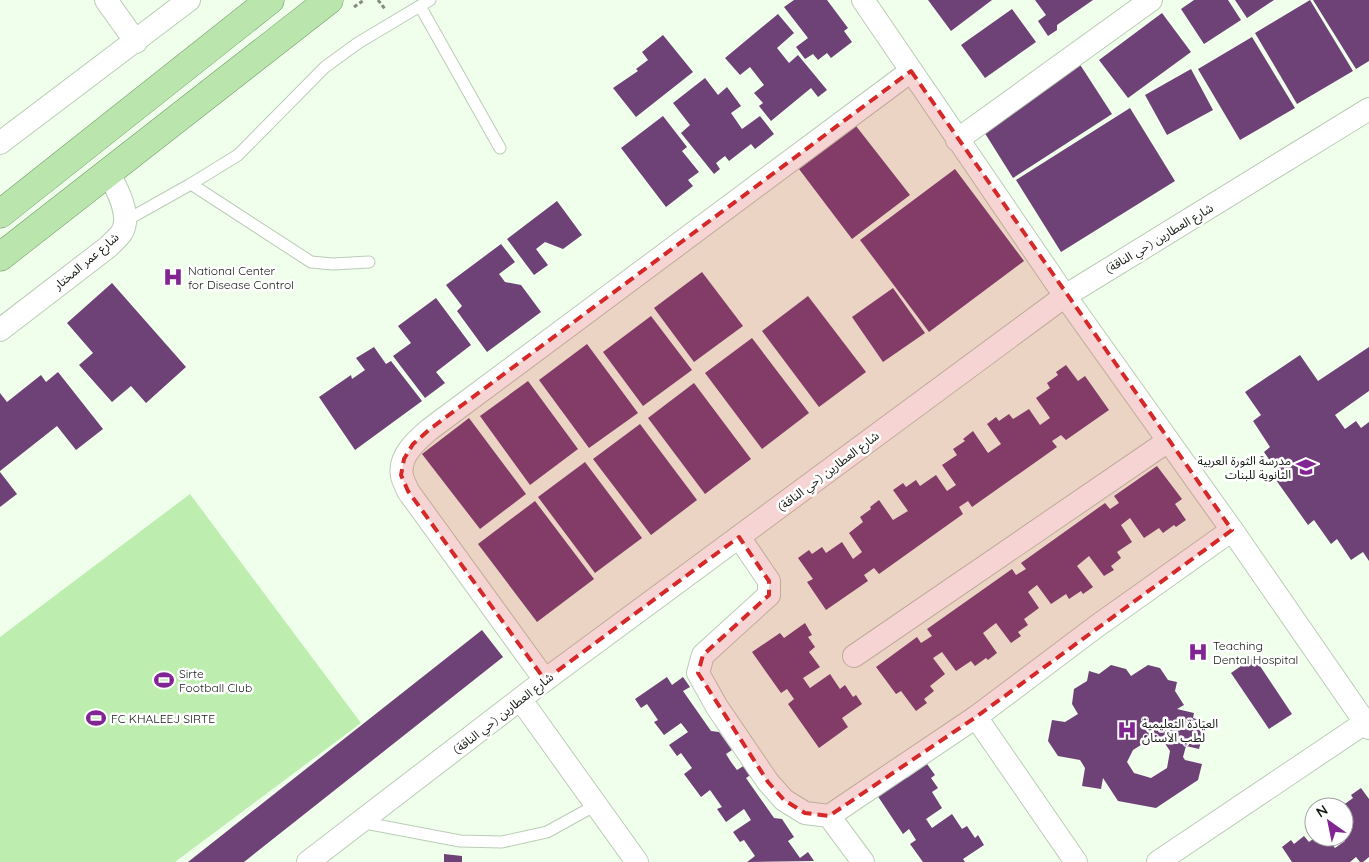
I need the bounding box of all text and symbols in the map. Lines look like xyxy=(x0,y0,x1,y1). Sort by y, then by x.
street label: شارع العطارين (حي الناقة) xyxy=(1102,200,1217,279)
street label: شارع عمر المختار xyxy=(50,229,123,295)
place label: National Center for Disease Control xyxy=(188,263,294,292)
hospital icon: National Center for Disease Control xyxy=(162,266,184,288)
street label: شارع العطارين (حي الناقة) xyxy=(774,428,884,516)
place label: مدرسة الثورة العربية الثانوية للبنات xyxy=(1197,453,1291,482)
school or university icon: مدرسة الثورة العربية الثانوية للبنات xyxy=(1295,456,1317,478)
place label: Teaching Dental Hospital xyxy=(1213,638,1298,667)
hospital icon: Teaching Dental Hospital xyxy=(1187,641,1209,663)
place label: Sirte Football Club xyxy=(179,666,252,695)
sports icon: Sirte Football Club xyxy=(153,669,175,691)
street label: شارع العطارين (حي الناقة) xyxy=(450,669,558,759)
sports icon: FC KHALEEJ SIRTE xyxy=(85,707,107,729)
place label: FC KHALEEJ SIRTE xyxy=(111,711,215,726)
place label: العيادة التعليمية لطب الأسنان xyxy=(1142,716,1218,745)
hospital icon: العيادة التعليمية لطب الأسنان xyxy=(1116,719,1138,741)
north arrow xyxy=(1304,797,1354,847)
text: N xyxy=(1313,801,1331,821)

